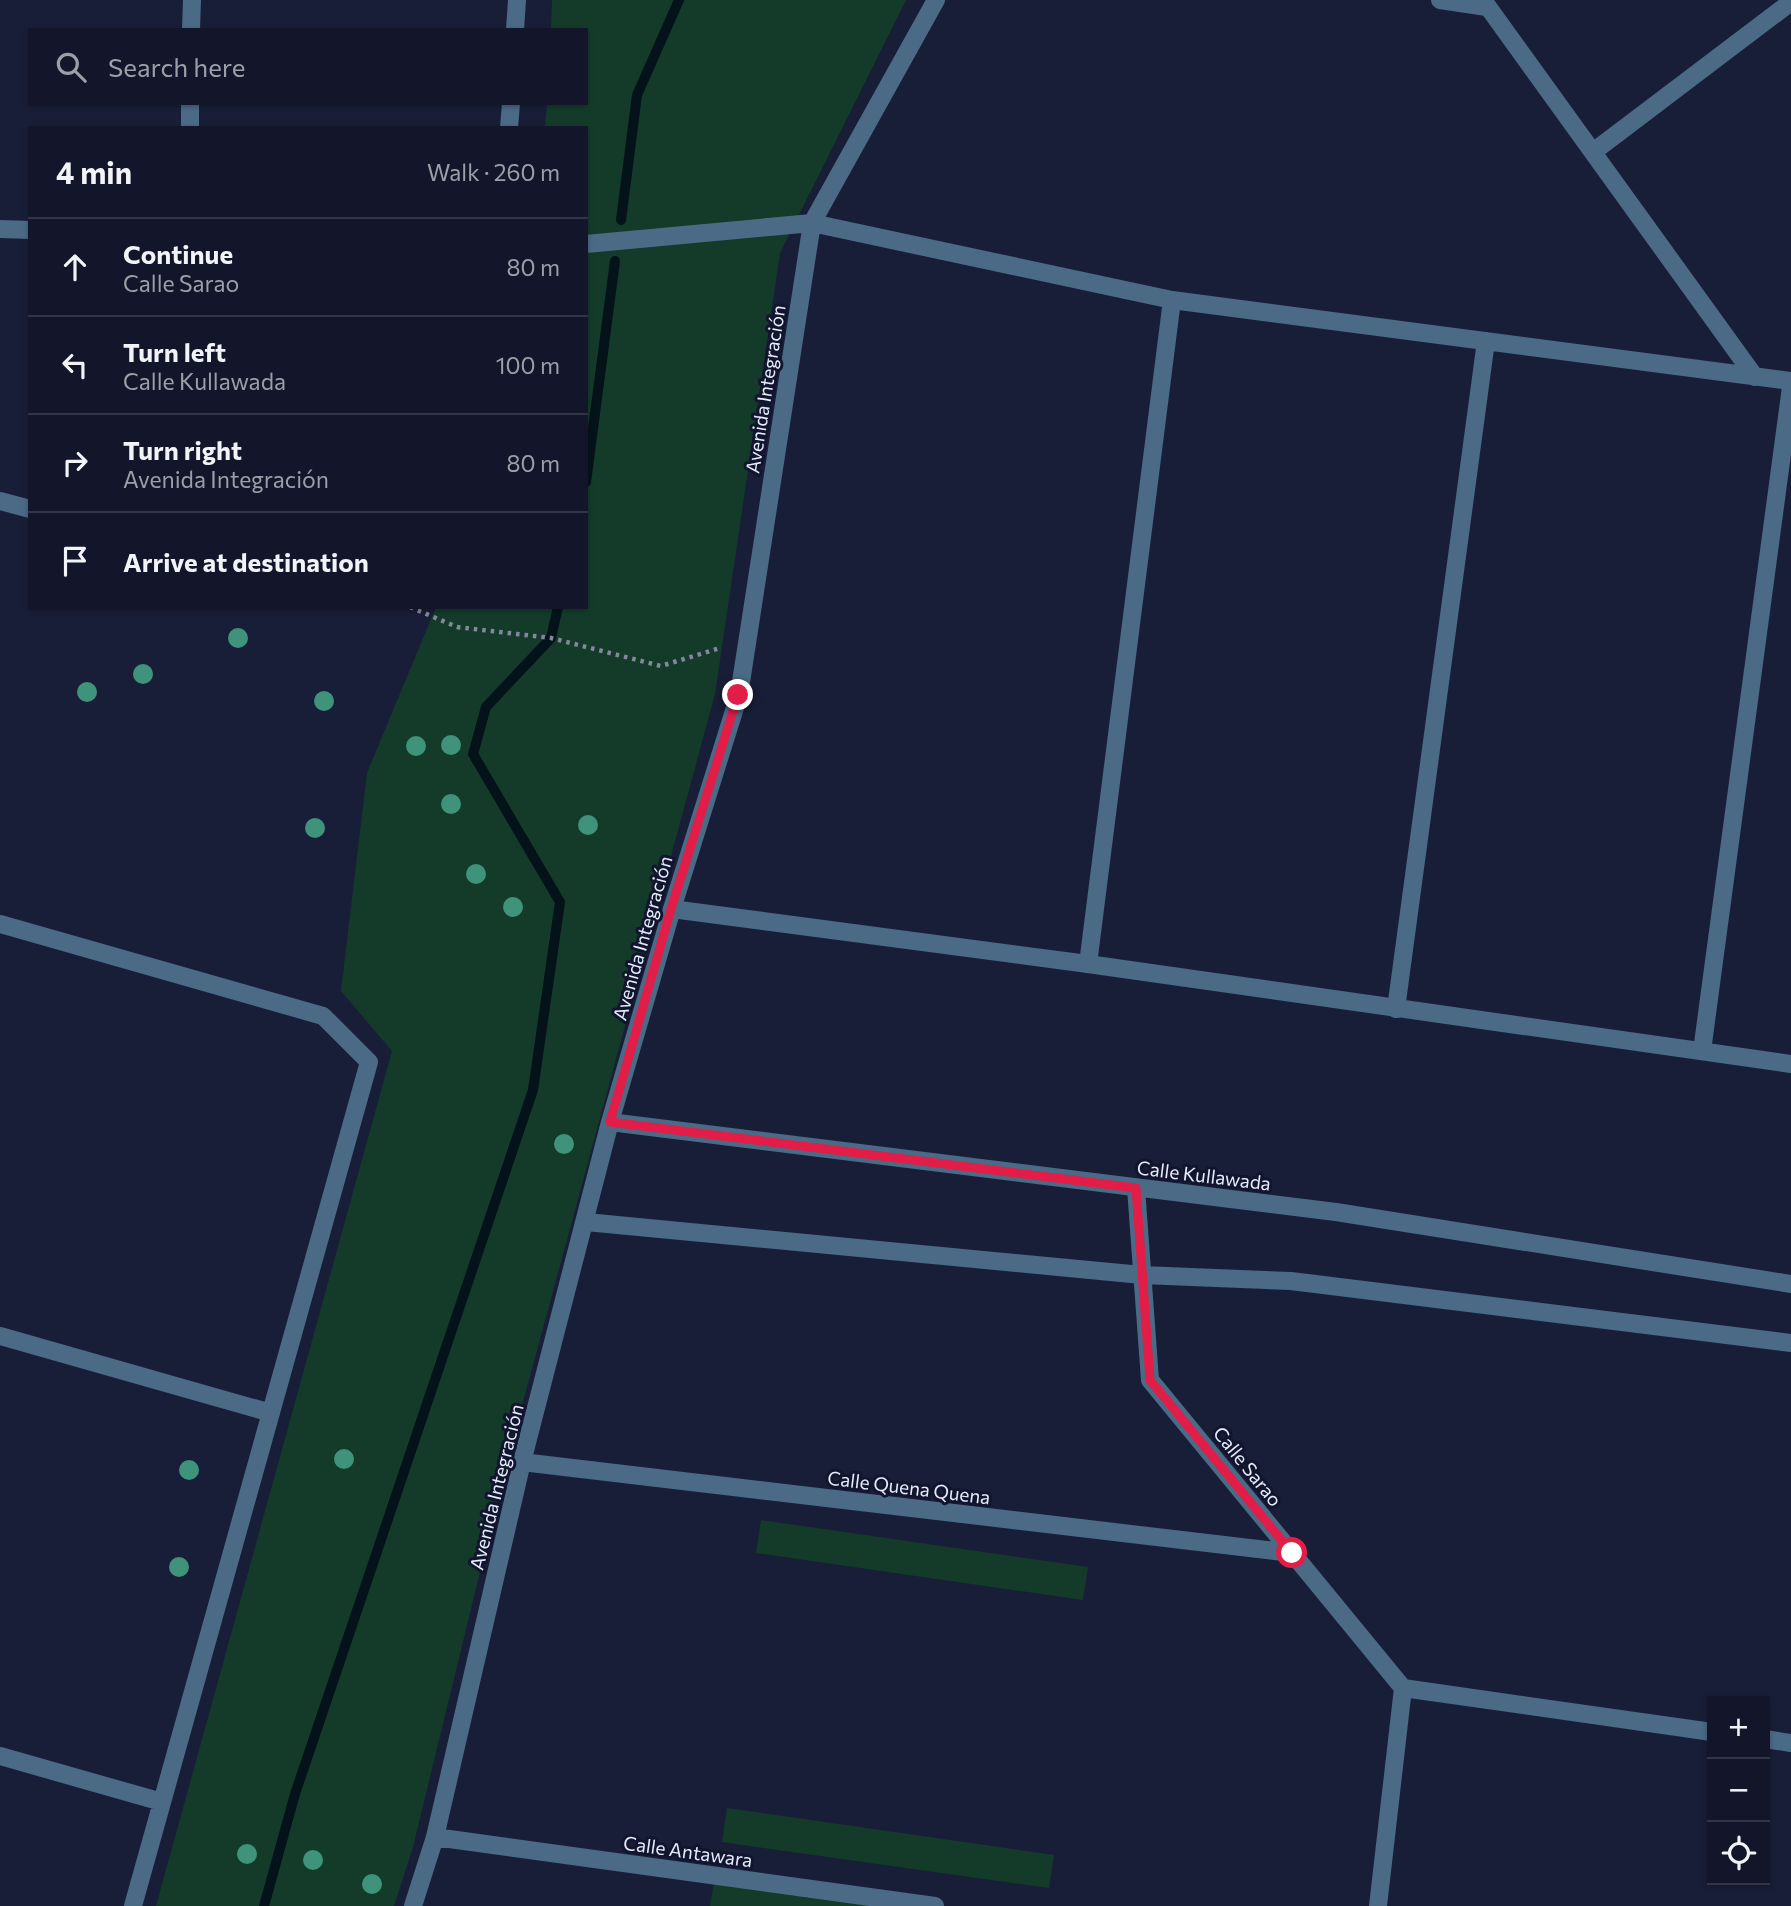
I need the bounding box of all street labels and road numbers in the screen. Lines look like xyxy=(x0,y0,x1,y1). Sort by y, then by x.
street label: Avenida Integración xyxy=(740,303,790,475)
street label: Avenida Integración xyxy=(607,853,677,1023)
street label: Calle Kullawada xyxy=(1136,1155,1272,1195)
street label: Avenida Integración xyxy=(464,1402,528,1572)
street label: Calle Sarao xyxy=(1209,1421,1287,1511)
street label: Calle Quena Quena xyxy=(826,1466,992,1508)
street label: Calle Antawara xyxy=(622,1831,754,1871)

